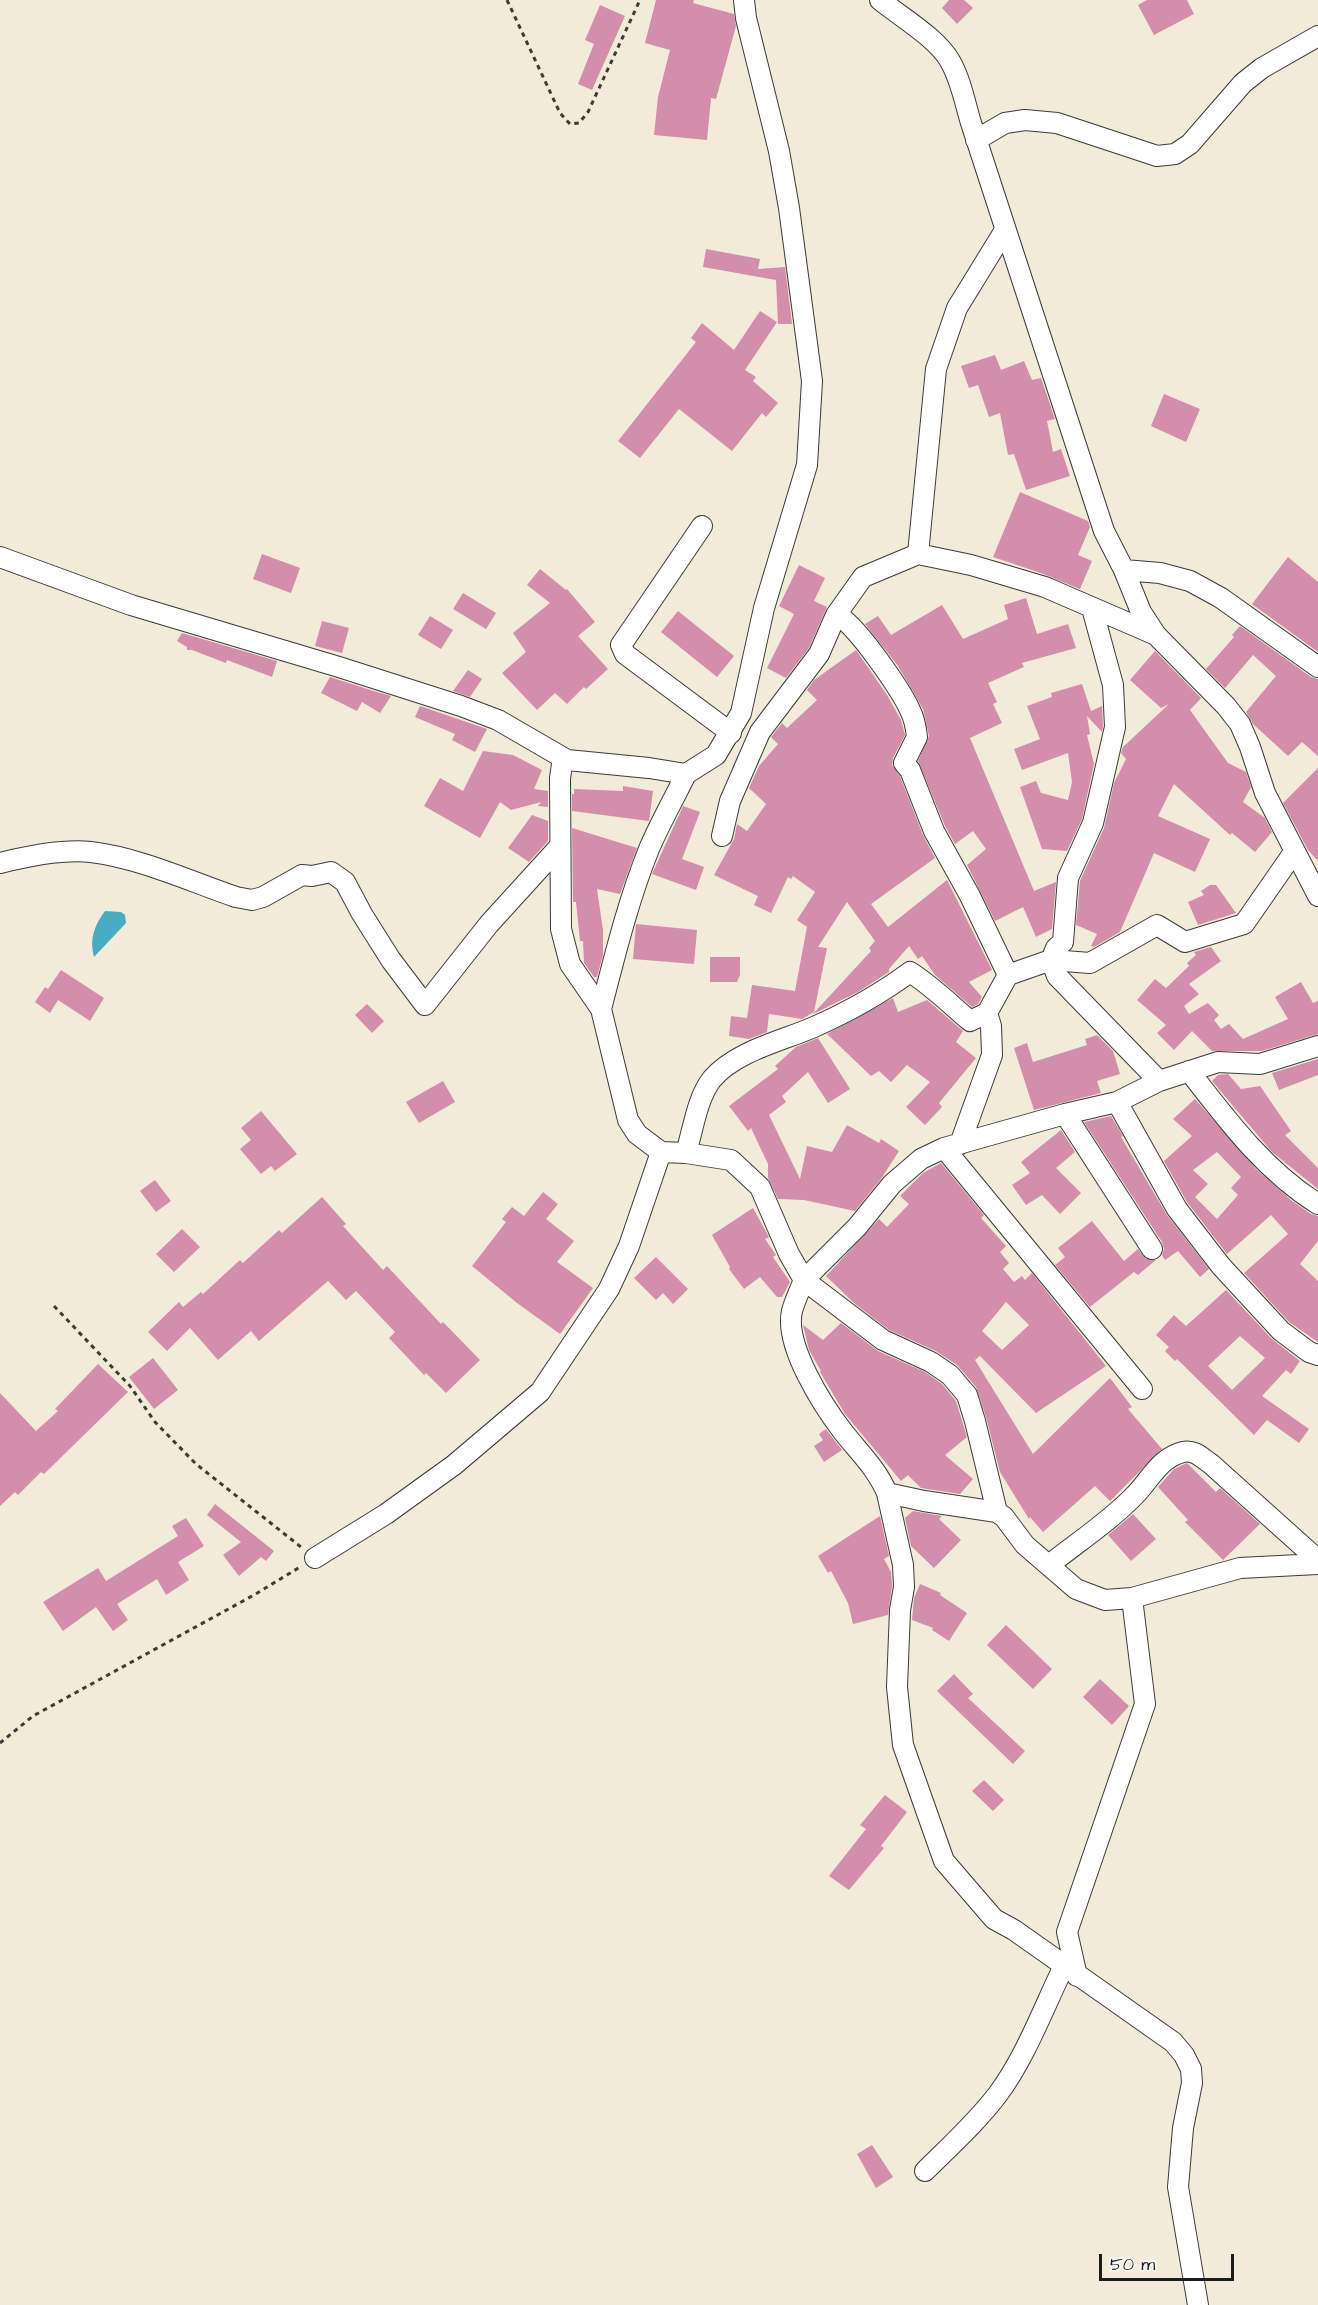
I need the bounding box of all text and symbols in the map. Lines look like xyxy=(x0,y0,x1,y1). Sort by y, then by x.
scale bar xyxy=(1102,2242,1237,2280)
text: 50 m xyxy=(1110,2252,1155,2277)

